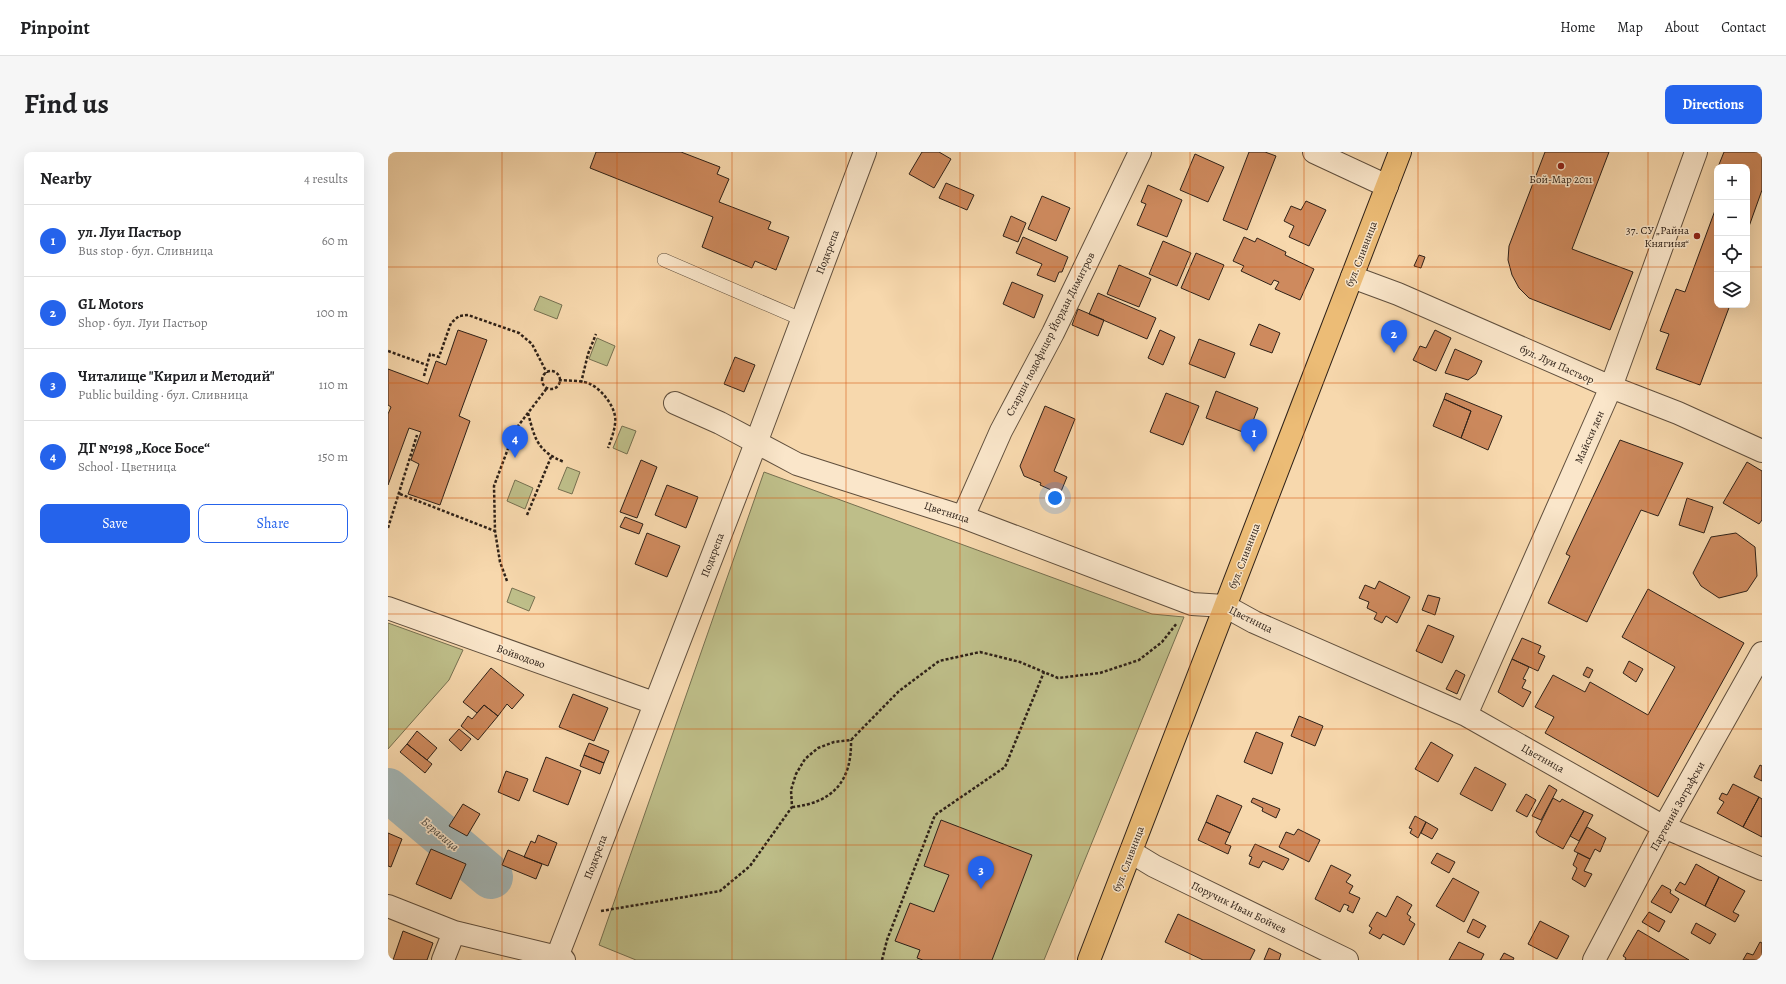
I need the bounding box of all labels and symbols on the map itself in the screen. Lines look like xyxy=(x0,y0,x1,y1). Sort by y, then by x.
marker: Бой-Мар 2011 xyxy=(1556,161,1566,171)
place label: Бой-Мар 2011 xyxy=(1529,172,1593,187)
street label: бул. Сливница xyxy=(1342,218,1381,289)
place label: 37. СУ „Райна Княгиня“ xyxy=(1626,223,1690,251)
street label: Подкрепа xyxy=(812,227,843,277)
marker: 37. СУ „Райна Княгиня“ xyxy=(1692,231,1702,241)
street label: Старши подофицер Йордан Димитров xyxy=(1002,250,1099,419)
pin: 2 xyxy=(1381,320,1407,353)
street label: бул. Луи Пастьор xyxy=(1517,341,1597,388)
street label: Майски ден xyxy=(1571,408,1608,466)
pin: 1 xyxy=(1241,419,1267,452)
pin: 4 xyxy=(502,425,528,458)
your location xyxy=(1045,488,1065,508)
street label: Цветница xyxy=(922,498,972,527)
street label: бул. Сливница xyxy=(1225,520,1264,591)
street label: Подкрепа xyxy=(697,530,728,580)
street label: Цветница xyxy=(1226,602,1276,637)
street label: Войводово xyxy=(494,641,548,672)
street label: Цветница xyxy=(1519,740,1568,777)
street label: Партений Зографски xyxy=(1647,759,1708,854)
water label: Беравица xyxy=(418,813,463,855)
street label: бул. Сливница xyxy=(1109,823,1148,894)
street label: Подкрепа xyxy=(580,832,611,882)
pin: 3 xyxy=(968,856,994,889)
street label: Поручик Иван Бойчев xyxy=(1189,878,1289,937)

